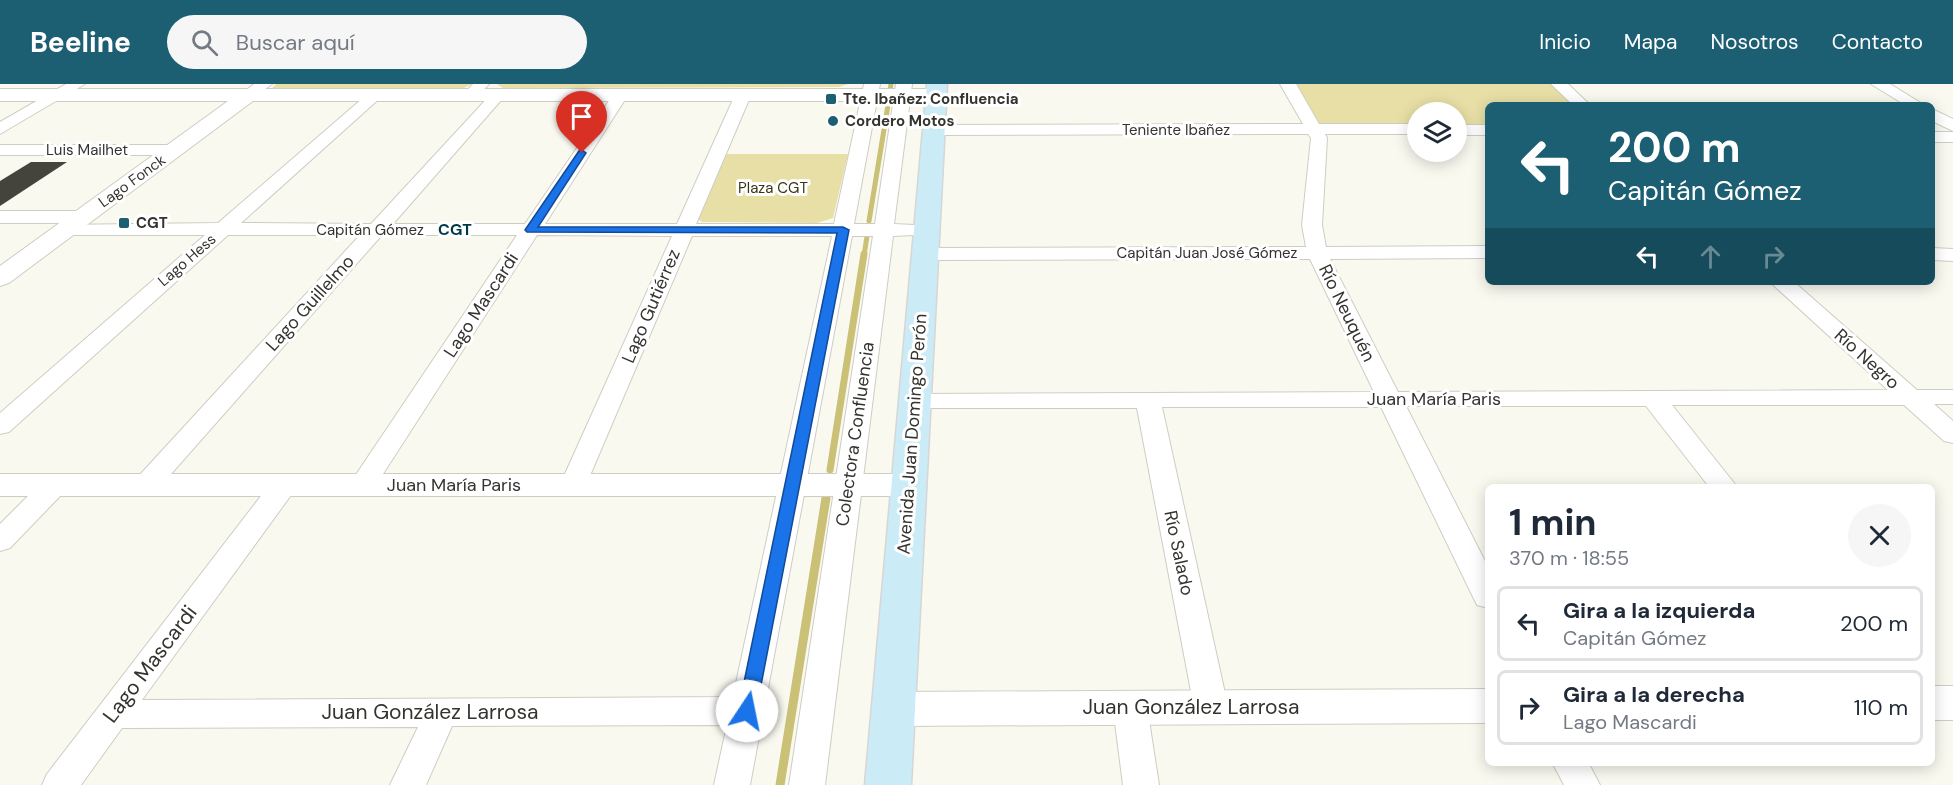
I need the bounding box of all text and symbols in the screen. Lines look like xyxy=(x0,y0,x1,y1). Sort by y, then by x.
search box xyxy=(167,15,587,69)
text: Beeline xyxy=(30,24,131,61)
icon: search xyxy=(188,26,221,59)
text: Buscar aquí xyxy=(236,28,355,57)
text: Inicio xyxy=(1539,28,1591,56)
text: Mapa xyxy=(1624,28,1678,56)
text: Nosotros xyxy=(1711,28,1799,56)
text: Contacto xyxy=(1832,28,1923,56)
place label: Tte. Ibañez: Confluencia xyxy=(843,89,1019,109)
pin xyxy=(556,91,607,153)
marker: Tte. Ibañez: Confluencia xyxy=(824,92,838,106)
icon: arrive xyxy=(565,100,598,133)
map controls xyxy=(1407,102,1467,162)
button: layers xyxy=(1407,102,1467,162)
place label: Cordero Motos xyxy=(845,111,954,131)
marker: Cordero Motos xyxy=(826,114,840,128)
street label: Teniente Ibañez xyxy=(1122,120,1230,140)
text: 200 m xyxy=(1608,120,1741,175)
icon: left xyxy=(1509,126,1587,204)
street label: Luis Mailhet xyxy=(46,140,128,160)
street label: Lago Fonck xyxy=(94,150,170,212)
text: Capitán Gómez xyxy=(1608,173,1802,208)
park label: Plaza CGT xyxy=(738,178,808,198)
place label: CGT xyxy=(136,213,168,233)
marker: CGT xyxy=(117,216,131,230)
district label: CGT xyxy=(438,219,472,240)
street label: Capitán Gómez xyxy=(316,220,424,240)
street label: Lago Hess xyxy=(154,229,220,291)
icon: left xyxy=(1631,240,1664,273)
icon: ahead xyxy=(1694,240,1727,273)
icon: right xyxy=(1757,240,1790,273)
street label: Capitán Juan José Gómez xyxy=(1117,243,1298,263)
street label: Lago Gutiérrez xyxy=(616,245,686,367)
street label: Lago Mascardi xyxy=(438,248,524,362)
street label: Lago Guillelmo xyxy=(260,250,360,356)
street label: Río Neuquén xyxy=(1313,260,1381,366)
street label: Avenida Juan Domingo Perón xyxy=(892,313,932,555)
street label: Río Negro xyxy=(1829,323,1905,395)
street label: Colectora Confluencia xyxy=(830,340,880,528)
street label: Juan María Paris xyxy=(1367,387,1501,411)
street label: Juan María Paris xyxy=(387,473,521,497)
text: 1 min xyxy=(1509,499,1597,546)
button: close xyxy=(1848,504,1911,567)
street label: Río Salado xyxy=(1158,508,1200,598)
text: 370 m · 18:55 xyxy=(1509,545,1629,571)
text: Gira a la izquierda xyxy=(1563,596,1755,625)
street label: Lago Mascardi xyxy=(97,599,203,729)
icon: left xyxy=(1512,607,1545,640)
text: 200 m xyxy=(1840,609,1908,638)
text: Capitán Gómez xyxy=(1563,625,1706,651)
position arrow xyxy=(715,679,779,743)
text: Gira a la derecha xyxy=(1563,680,1745,709)
icon: right xyxy=(1512,691,1545,724)
street label: Juan González Larrosa xyxy=(1083,693,1299,721)
text: 110 m xyxy=(1854,693,1908,722)
street label: Juan González Larrosa xyxy=(322,698,538,726)
text: Lago Mascardi xyxy=(1563,709,1697,735)

